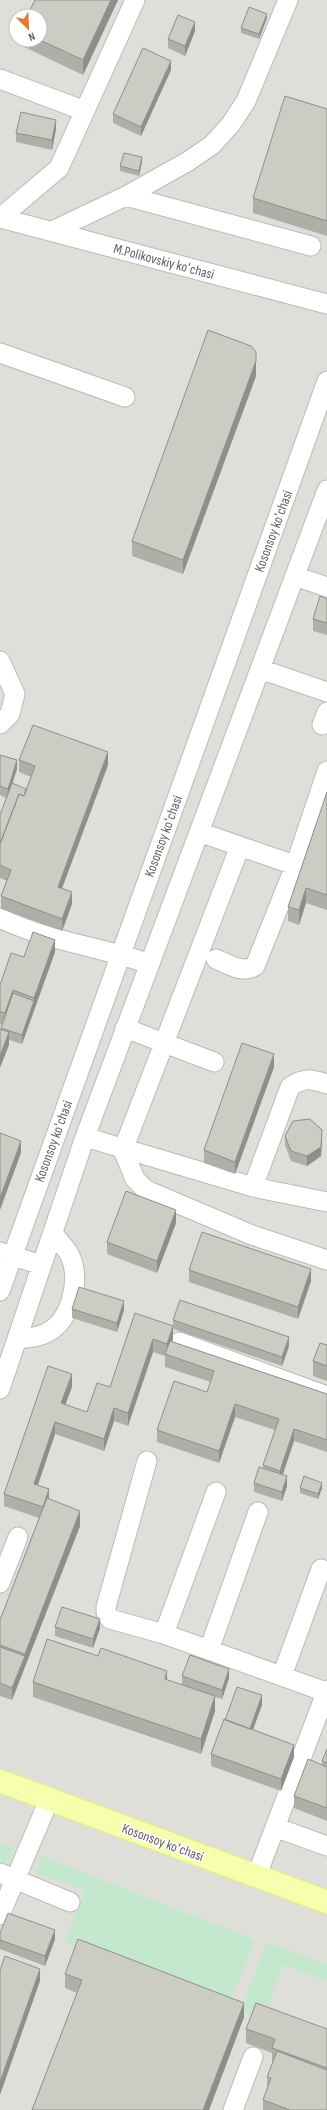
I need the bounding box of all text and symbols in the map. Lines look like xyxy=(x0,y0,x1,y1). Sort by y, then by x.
north arrow xyxy=(8,8,48,48)
text: N xyxy=(26,30,37,44)
street label: M.Polikovskiy koʻchasi xyxy=(112,240,216,283)
street label: Kosonsoy koʻchasi xyxy=(251,488,296,574)
street label: Kosonsoy koʻchasi xyxy=(141,793,186,879)
street label: Kosonsoy koʻchasi xyxy=(31,1098,76,1184)
street label: Kosonsoy koʻchasi xyxy=(120,1820,206,1865)

